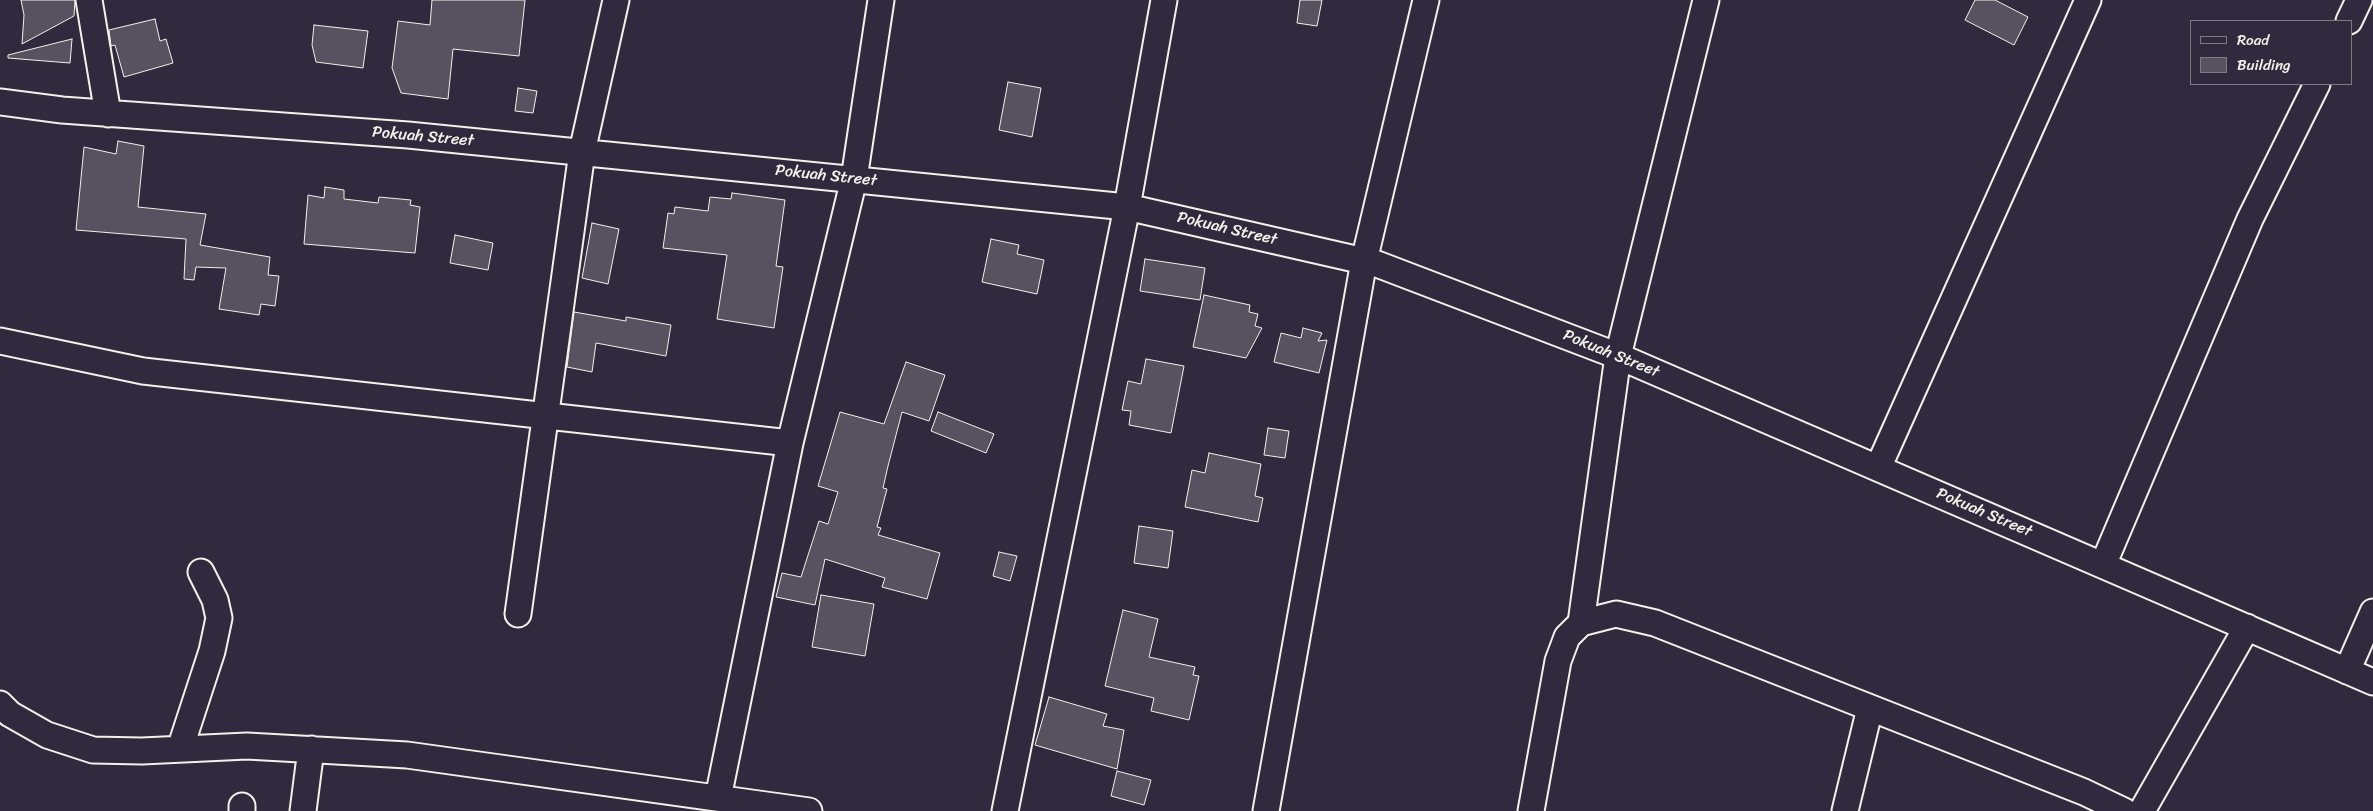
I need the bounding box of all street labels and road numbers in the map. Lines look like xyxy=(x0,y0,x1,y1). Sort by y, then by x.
street label: Pokuah Street xyxy=(371,123,475,151)
street label: Pokuah Street xyxy=(774,161,878,191)
street label: Pokuah Street xyxy=(1175,208,1279,250)
street label: Pokuah Street xyxy=(1560,326,1662,382)
street label: Pokuah Street xyxy=(1933,484,2035,542)

